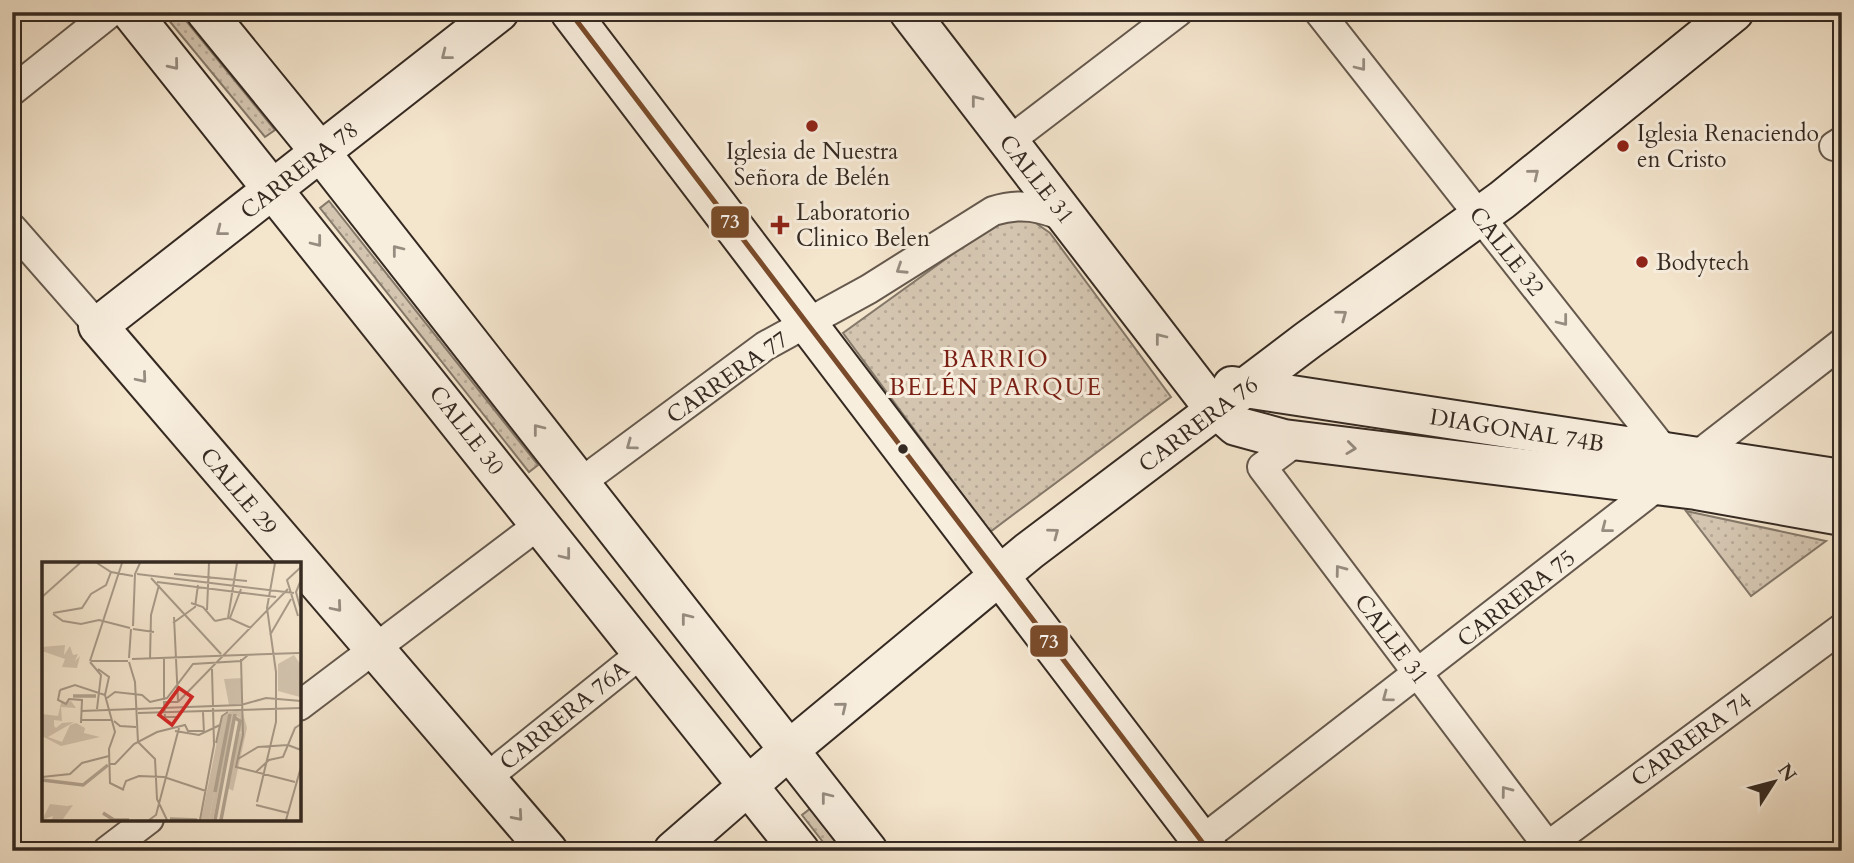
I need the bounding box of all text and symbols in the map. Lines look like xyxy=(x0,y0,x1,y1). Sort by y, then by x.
one-way arrow xyxy=(441,46,453,59)
one-way arrow xyxy=(166,57,178,70)
one-way arrow xyxy=(1353,58,1366,71)
one-way arrow xyxy=(972,95,985,107)
street label: CARRERA 78 xyxy=(234,114,365,226)
marker: Iglesia de Nuestra Señora de Belén xyxy=(804,118,820,134)
place label: Iglesia Renaciendo en Cristo xyxy=(1637,118,1819,175)
street label: CALLE 31 xyxy=(992,128,1081,231)
place label: Iglesia de Nuestra Señora de Belén xyxy=(726,136,898,193)
marker: Iglesia Renaciendo en Cristo xyxy=(1615,138,1631,154)
one-way arrow xyxy=(1526,170,1539,182)
place label: Laboratorio Clinico Belen xyxy=(796,197,930,254)
street label: CALLE 32 xyxy=(1462,200,1551,303)
line badge: 73 xyxy=(710,205,750,239)
text: 73 xyxy=(720,209,740,235)
marker: Laboratorio Clinico Belen xyxy=(770,215,790,235)
one-way arrow xyxy=(216,222,229,235)
one-way arrow xyxy=(309,235,322,247)
one-way arrow xyxy=(393,246,406,258)
place label: Bodytech xyxy=(1656,247,1750,278)
marker: Bodytech xyxy=(1634,254,1650,270)
one-way arrow xyxy=(896,260,909,273)
one-way arrow xyxy=(1334,311,1346,324)
one-way arrow xyxy=(1554,314,1567,326)
street label: CARRERA 77 xyxy=(660,324,794,431)
one-way arrow xyxy=(1155,333,1168,346)
district label: BARRIO BELÉN PARQUE xyxy=(889,343,1103,404)
one-way arrow xyxy=(134,369,146,382)
street label: CARRERA 76 xyxy=(1132,369,1264,480)
street label: CALLE 30 xyxy=(422,379,511,482)
street label: DIAGONAL 74B xyxy=(1427,401,1606,460)
one-way arrow xyxy=(533,424,546,437)
one-way arrow xyxy=(626,437,639,449)
one-way arrow xyxy=(1345,440,1357,455)
street label: CALLE 29 xyxy=(193,441,284,542)
unlabelled marker xyxy=(896,442,910,456)
one-way arrow xyxy=(1602,520,1614,533)
one-way arrow xyxy=(1046,528,1059,541)
street label: CARRERA 75 xyxy=(1451,542,1582,654)
one-way arrow xyxy=(557,547,570,559)
inset map xyxy=(42,562,301,821)
one-way arrow xyxy=(1335,565,1348,578)
street label: CALLE 31 xyxy=(1347,588,1436,691)
one-way arrow xyxy=(329,598,341,611)
one-way arrow xyxy=(681,613,694,626)
line badge: 73 xyxy=(1029,624,1069,658)
text: 73 xyxy=(1039,629,1059,655)
street label: CARRERA 76A xyxy=(493,653,636,777)
street label: CARRERA 74 xyxy=(1625,685,1758,794)
one-way arrow xyxy=(1383,689,1395,701)
one-way arrow xyxy=(834,702,846,715)
north arrow xyxy=(1738,748,1808,818)
text: N xyxy=(1772,758,1803,787)
one-way arrow xyxy=(1502,786,1514,798)
one-way arrow xyxy=(822,792,834,805)
one-way arrow xyxy=(510,808,522,821)

